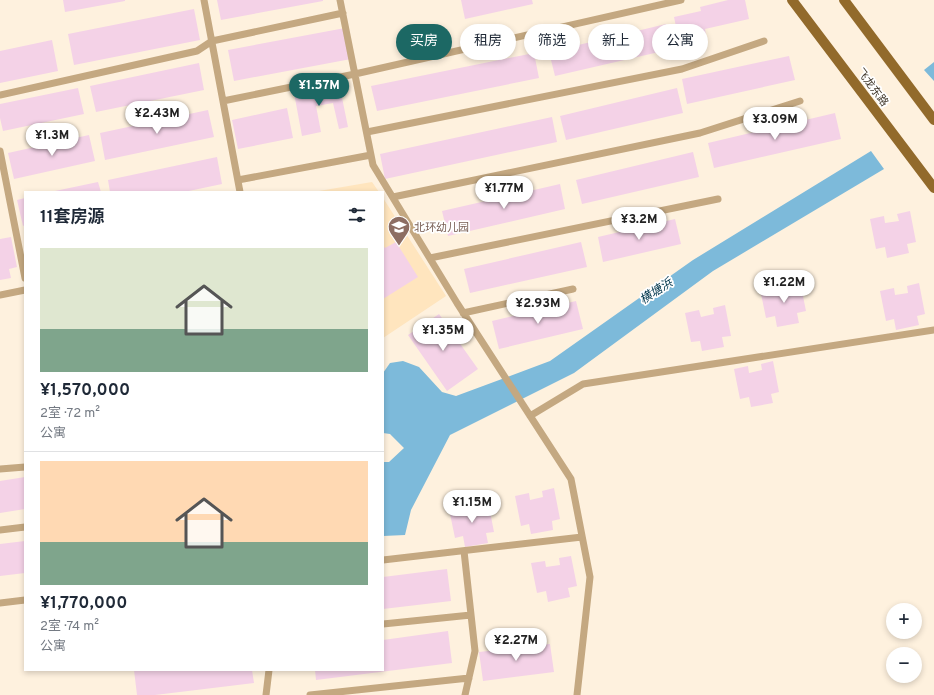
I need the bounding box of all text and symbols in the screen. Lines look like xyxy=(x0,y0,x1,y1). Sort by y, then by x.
chip: 买房 xyxy=(396,24,452,60)
chip: 租房 xyxy=(460,24,516,60)
chip: 筛选 xyxy=(524,24,580,60)
chip: 新上 xyxy=(588,24,644,60)
chip: 公寓 xyxy=(652,24,708,60)
street label: 飞龙东路 xyxy=(853,66,891,109)
pin: ¥1.57M xyxy=(286,73,352,107)
text: ¥1.57M xyxy=(298,78,340,94)
pin: ¥2.43M xyxy=(124,101,190,135)
text: ¥2.43M xyxy=(134,106,180,122)
pin: ¥3.09M xyxy=(742,107,808,141)
text: ¥3.09M xyxy=(752,112,798,128)
pin: ¥1.3M xyxy=(24,123,80,157)
text: ¥1.3M xyxy=(35,128,69,144)
pin: ¥1.77M xyxy=(471,176,537,210)
text: ¥1.77M xyxy=(484,181,524,197)
icon: filters xyxy=(346,204,368,226)
text: 11套房源 xyxy=(40,207,105,229)
pin: ¥3.2M xyxy=(611,207,667,241)
text: ¥3.2M xyxy=(620,212,658,228)
school or university icon: 北环幼儿园 xyxy=(386,214,412,247)
place label: 北环幼儿园 xyxy=(414,221,469,235)
pin: ¥1.22M xyxy=(751,270,817,304)
icon: home xyxy=(168,274,240,346)
water label: 横塘浜 xyxy=(637,275,677,308)
text: ¥1.22M xyxy=(763,275,805,291)
pin: ¥2.93M xyxy=(505,291,571,325)
text: ¥2.93M xyxy=(515,296,561,312)
pin: ¥1.35M xyxy=(410,318,476,352)
text: ¥1.35M xyxy=(422,323,464,339)
text: ¥1,570,000 xyxy=(40,380,130,402)
text: 2室 · 72 m² xyxy=(40,406,100,422)
text: 公寓 xyxy=(40,426,66,442)
icon: home xyxy=(168,487,240,559)
pin: ¥1.15M xyxy=(439,490,505,524)
text: ¥1.15M xyxy=(452,495,492,511)
text: ¥1,770,000 xyxy=(40,593,127,615)
map controls xyxy=(886,603,922,683)
button: + xyxy=(886,603,922,639)
text: 2室 · 74 m² xyxy=(40,619,99,635)
pin: ¥2.27M xyxy=(483,628,549,662)
text: ¥2.27M xyxy=(494,633,538,649)
text: 公寓 xyxy=(40,639,66,655)
button: − xyxy=(886,647,922,683)

